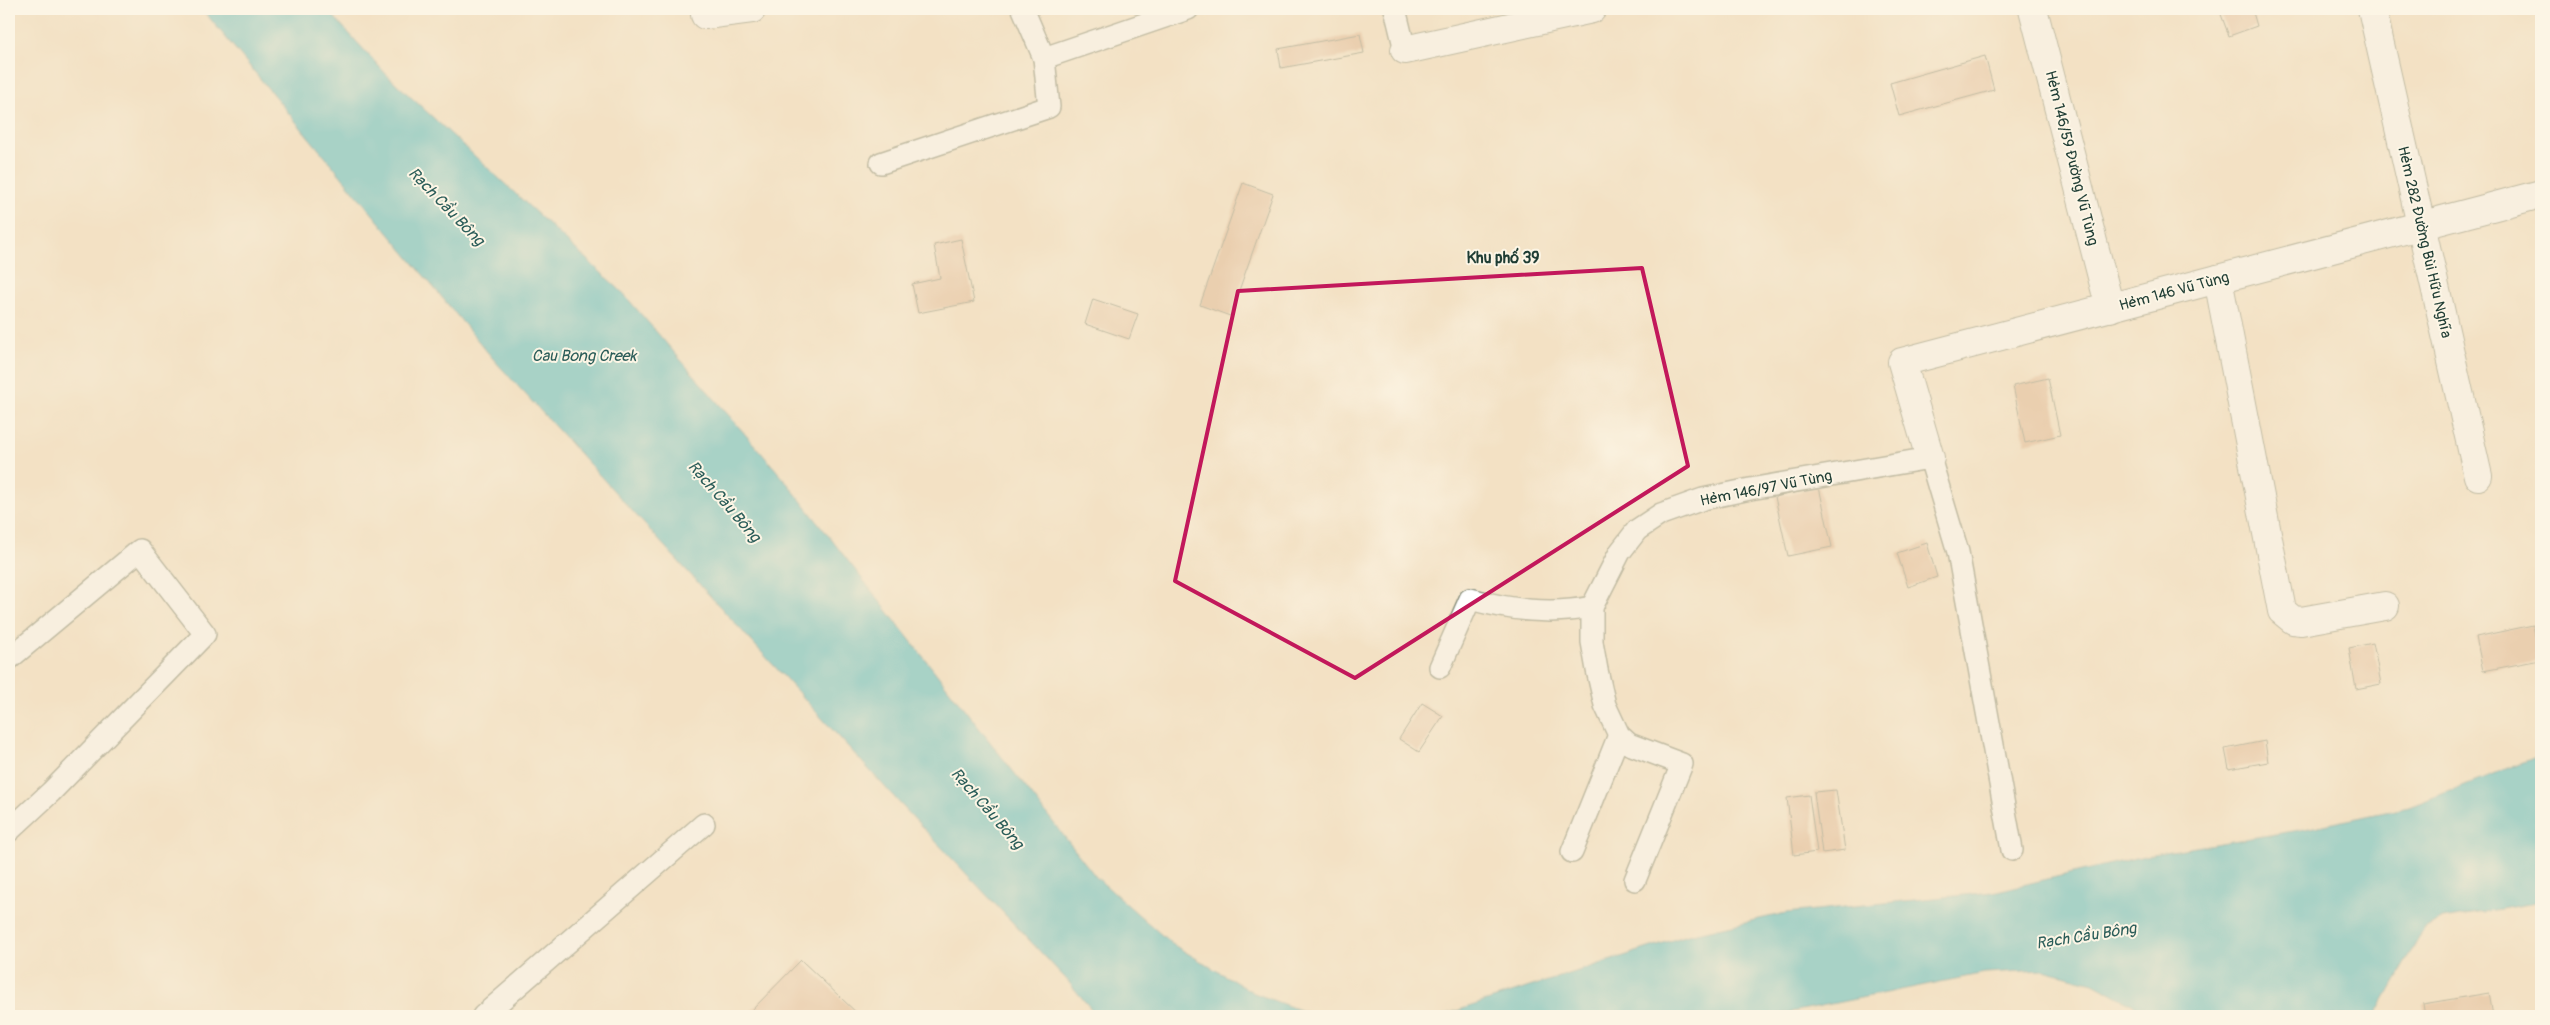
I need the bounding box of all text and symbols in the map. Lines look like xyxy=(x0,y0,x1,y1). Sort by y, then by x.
street label: Hẻm 146/59 Đường Vũ Tùng xyxy=(2041,69,2102,248)
street label: Hẻm 282 Đường Bùi Hữu Nghĩa xyxy=(2393,144,2456,340)
water label: Rạch Cầu Bông xyxy=(404,163,491,251)
district label: Khu phố 39 xyxy=(1466,247,1540,268)
street label: Hẻm 146 Vũ Tùng xyxy=(2117,268,2231,315)
water label: Cau Bong Creek xyxy=(532,346,637,366)
water label: Rạch Cầu Bông xyxy=(684,456,767,548)
street label: Hẻm 146/97 Vũ Tùng xyxy=(1699,466,1834,511)
water label: Rạch Cầu Bông xyxy=(947,763,1030,855)
water label: Rạch Cầu Bông xyxy=(2035,917,2140,954)

